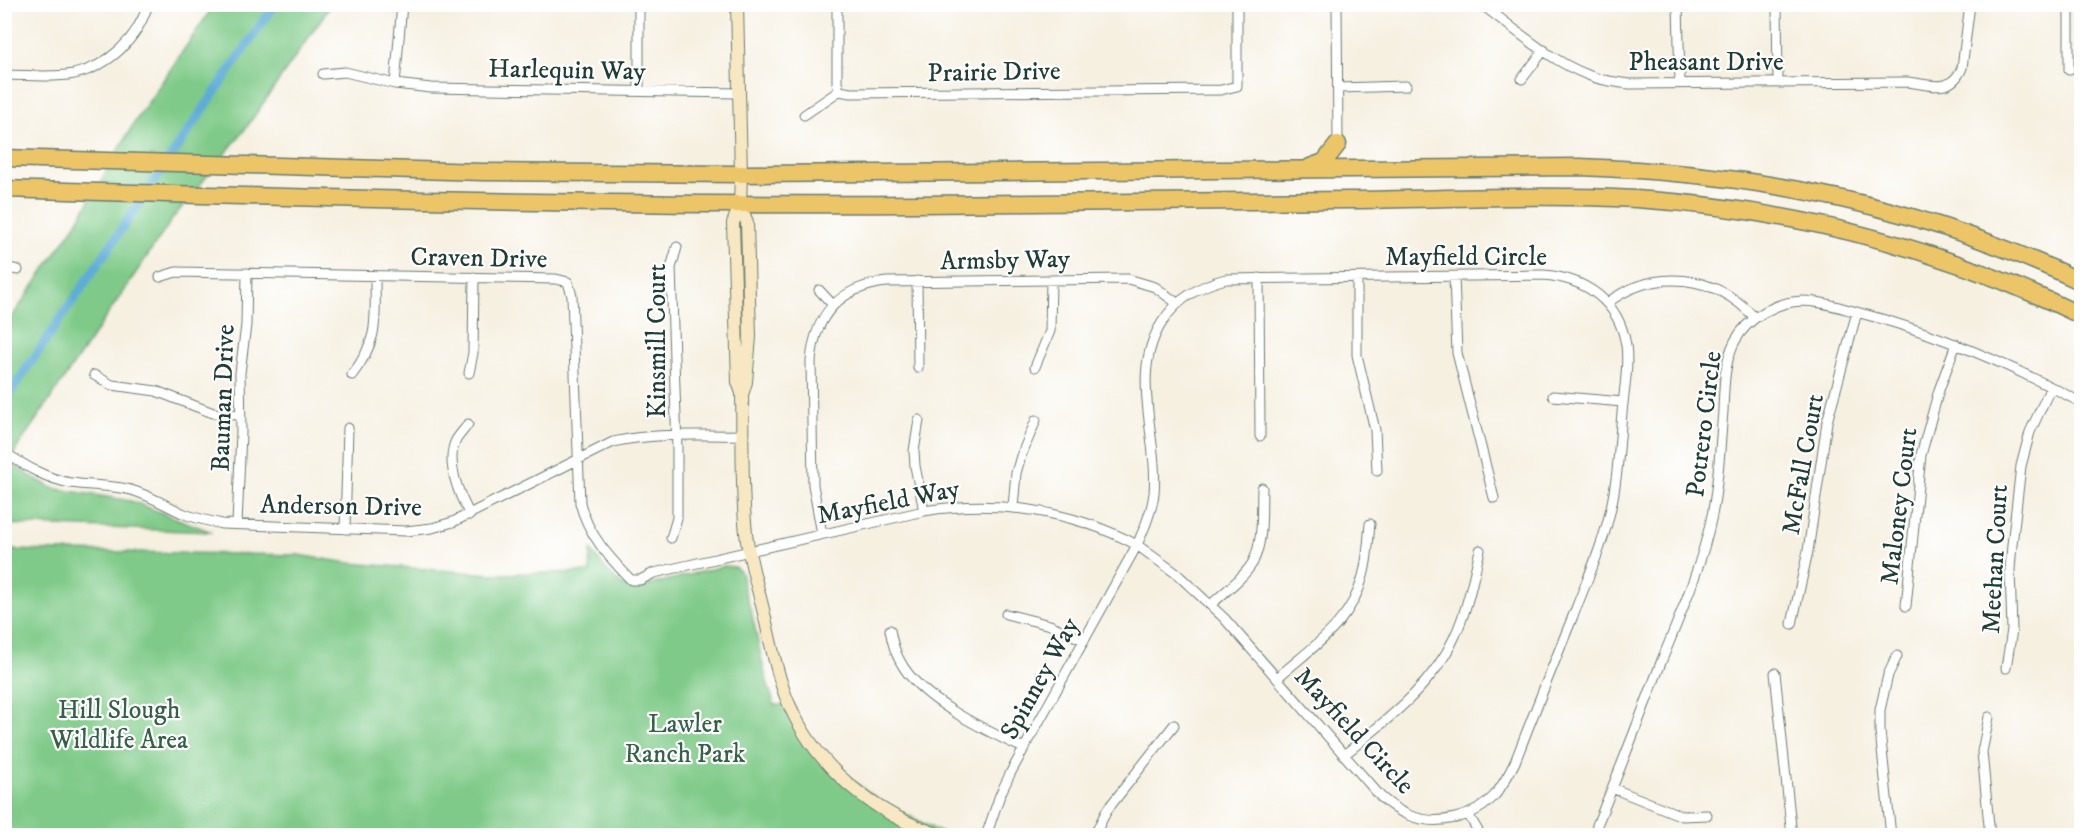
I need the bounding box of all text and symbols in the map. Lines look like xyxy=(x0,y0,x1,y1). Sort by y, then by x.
street label: Pheasant Drive xyxy=(1628,46,1784,79)
street label: Harlequin Way xyxy=(488,53,647,88)
street label: Prairie Drive xyxy=(927,55,1061,90)
street label: Craven Drive xyxy=(410,241,548,276)
street label: Mayfield Circle xyxy=(1385,241,1547,274)
street label: Armsby Way xyxy=(940,243,1071,278)
street label: Kinsmill Court xyxy=(641,263,674,419)
street label: Bauman Drive xyxy=(204,324,243,472)
street label: Potrero Circle xyxy=(1679,349,1730,499)
street label: McFall Court xyxy=(1775,391,1832,537)
street label: Maloney Court xyxy=(1873,426,1925,587)
street label: Mayfield Way xyxy=(814,472,963,532)
street label: Meehan Court xyxy=(1975,484,2016,634)
street label: Anderson Drive xyxy=(260,489,422,524)
street label: Spinney Way xyxy=(993,611,1088,746)
street label: Mayfield Circle xyxy=(1287,661,1421,801)
park label: Hill Slough Wildlife Area xyxy=(49,694,188,757)
park label: Lawler Ranch Park xyxy=(625,708,746,771)

